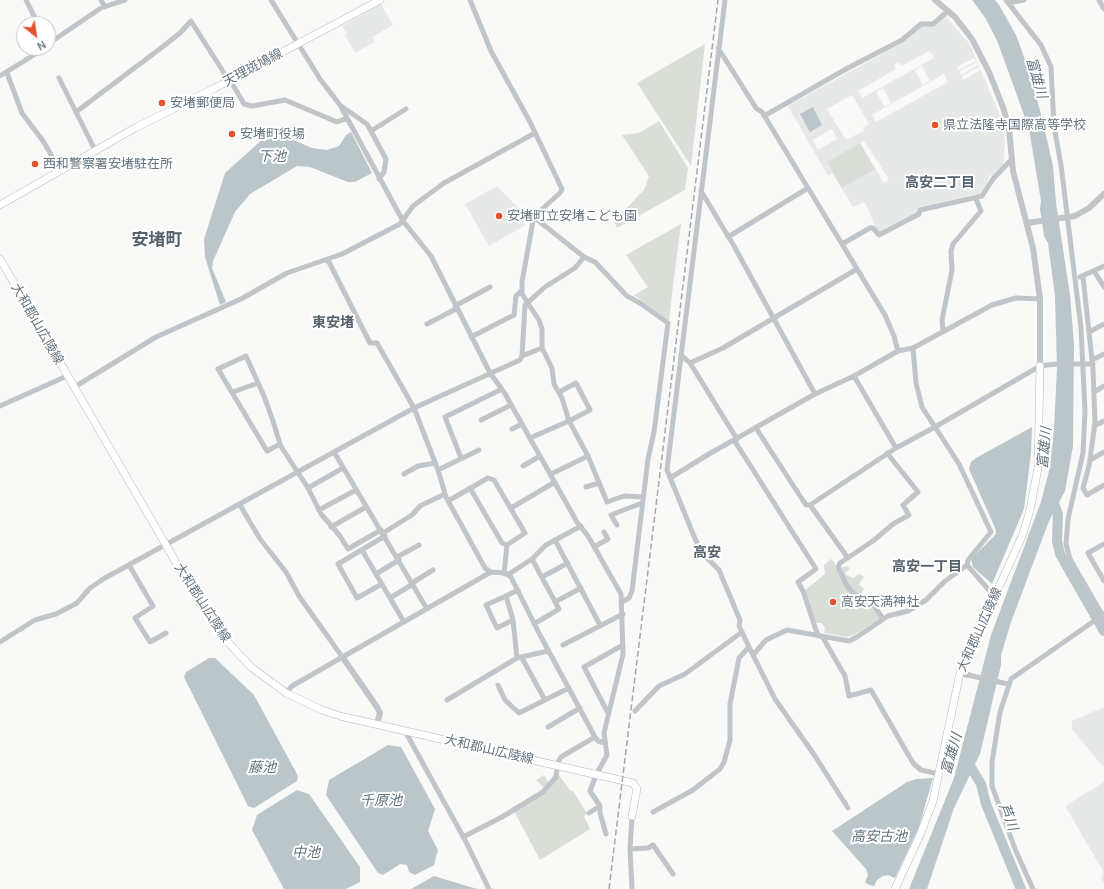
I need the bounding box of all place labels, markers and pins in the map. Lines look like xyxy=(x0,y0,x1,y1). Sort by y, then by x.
place label: 安堵郵便局 xyxy=(170,95,235,111)
marker: 安堵郵便局 xyxy=(157,98,167,108)
place label: 県立法隆寺国際高等学校 xyxy=(943,117,1086,133)
marker: 県立法隆寺国際高等学校 xyxy=(930,120,940,130)
place label: 安堵町役場 xyxy=(240,126,305,142)
marker: 安堵町役場 xyxy=(227,129,237,139)
place label: 西和警察署安堵駐在所 xyxy=(43,156,173,172)
marker: 西和警察署安堵駐在所 xyxy=(30,159,40,169)
place label: 安堵町立安堵こども園 xyxy=(507,208,637,224)
marker: 安堵町立安堵こども園 xyxy=(494,211,504,221)
place label: 高安天満神社 xyxy=(841,594,919,610)
marker: 高安天満神社 xyxy=(828,597,838,607)

